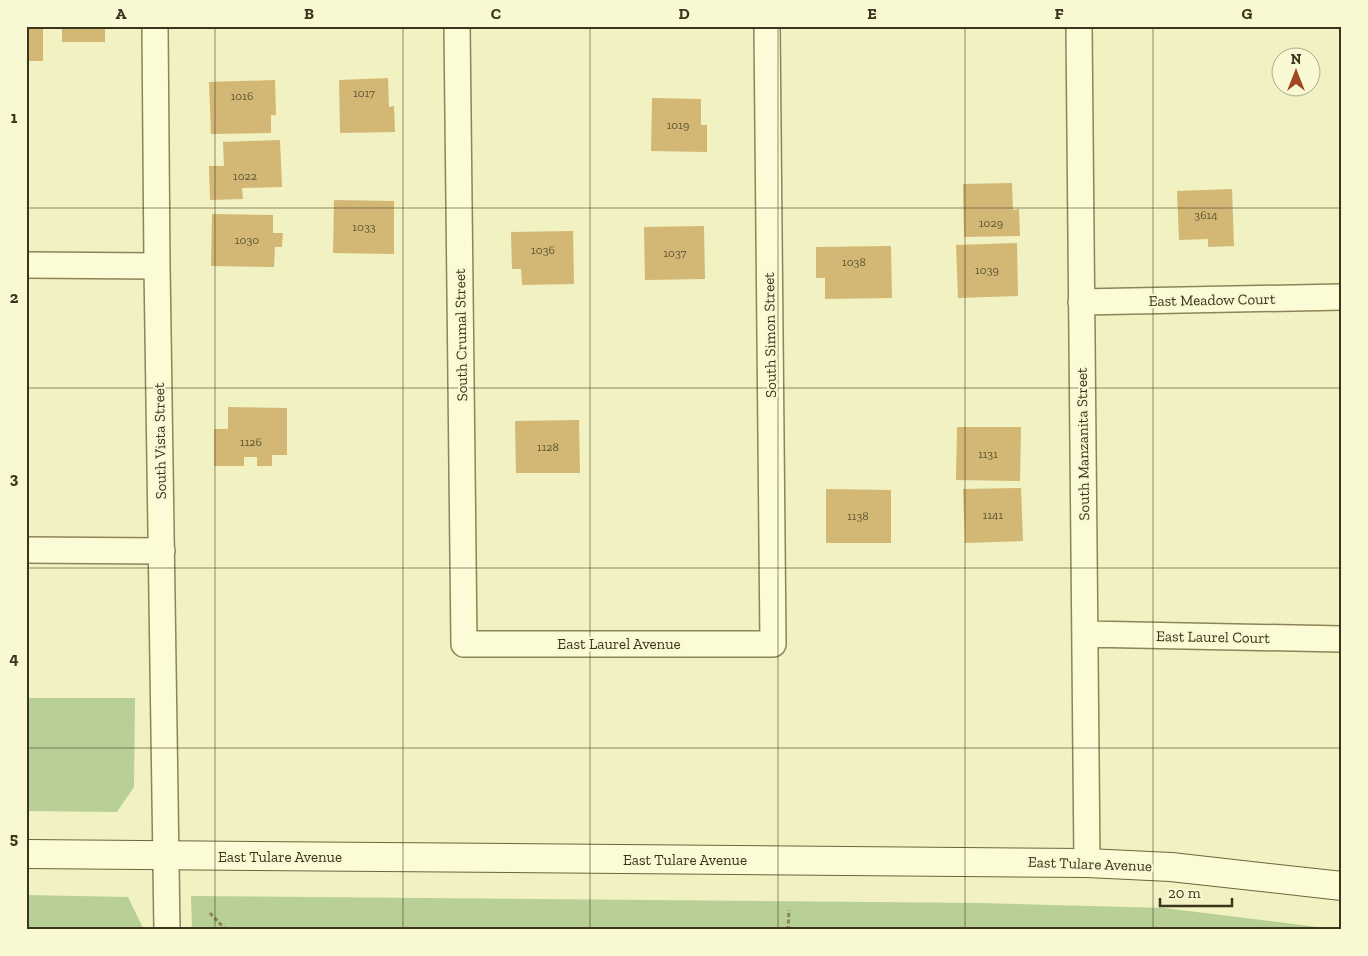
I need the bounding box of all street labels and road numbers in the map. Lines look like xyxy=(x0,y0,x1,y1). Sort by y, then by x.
street label: South Crumal Street xyxy=(451,268,471,402)
street label: South Simon Street xyxy=(760,272,780,398)
street label: East Meadow Court xyxy=(1148,290,1276,310)
street label: South Manzanita Street xyxy=(1073,367,1093,521)
street label: South Vista Street xyxy=(150,382,170,500)
street label: East Laurel Court xyxy=(1156,627,1271,647)
street label: East Laurel Avenue xyxy=(557,635,681,653)
street label: East Tulare Avenue xyxy=(218,848,342,866)
street label: East Tulare Avenue xyxy=(623,851,747,869)
street label: East Tulare Avenue xyxy=(1028,853,1152,875)

